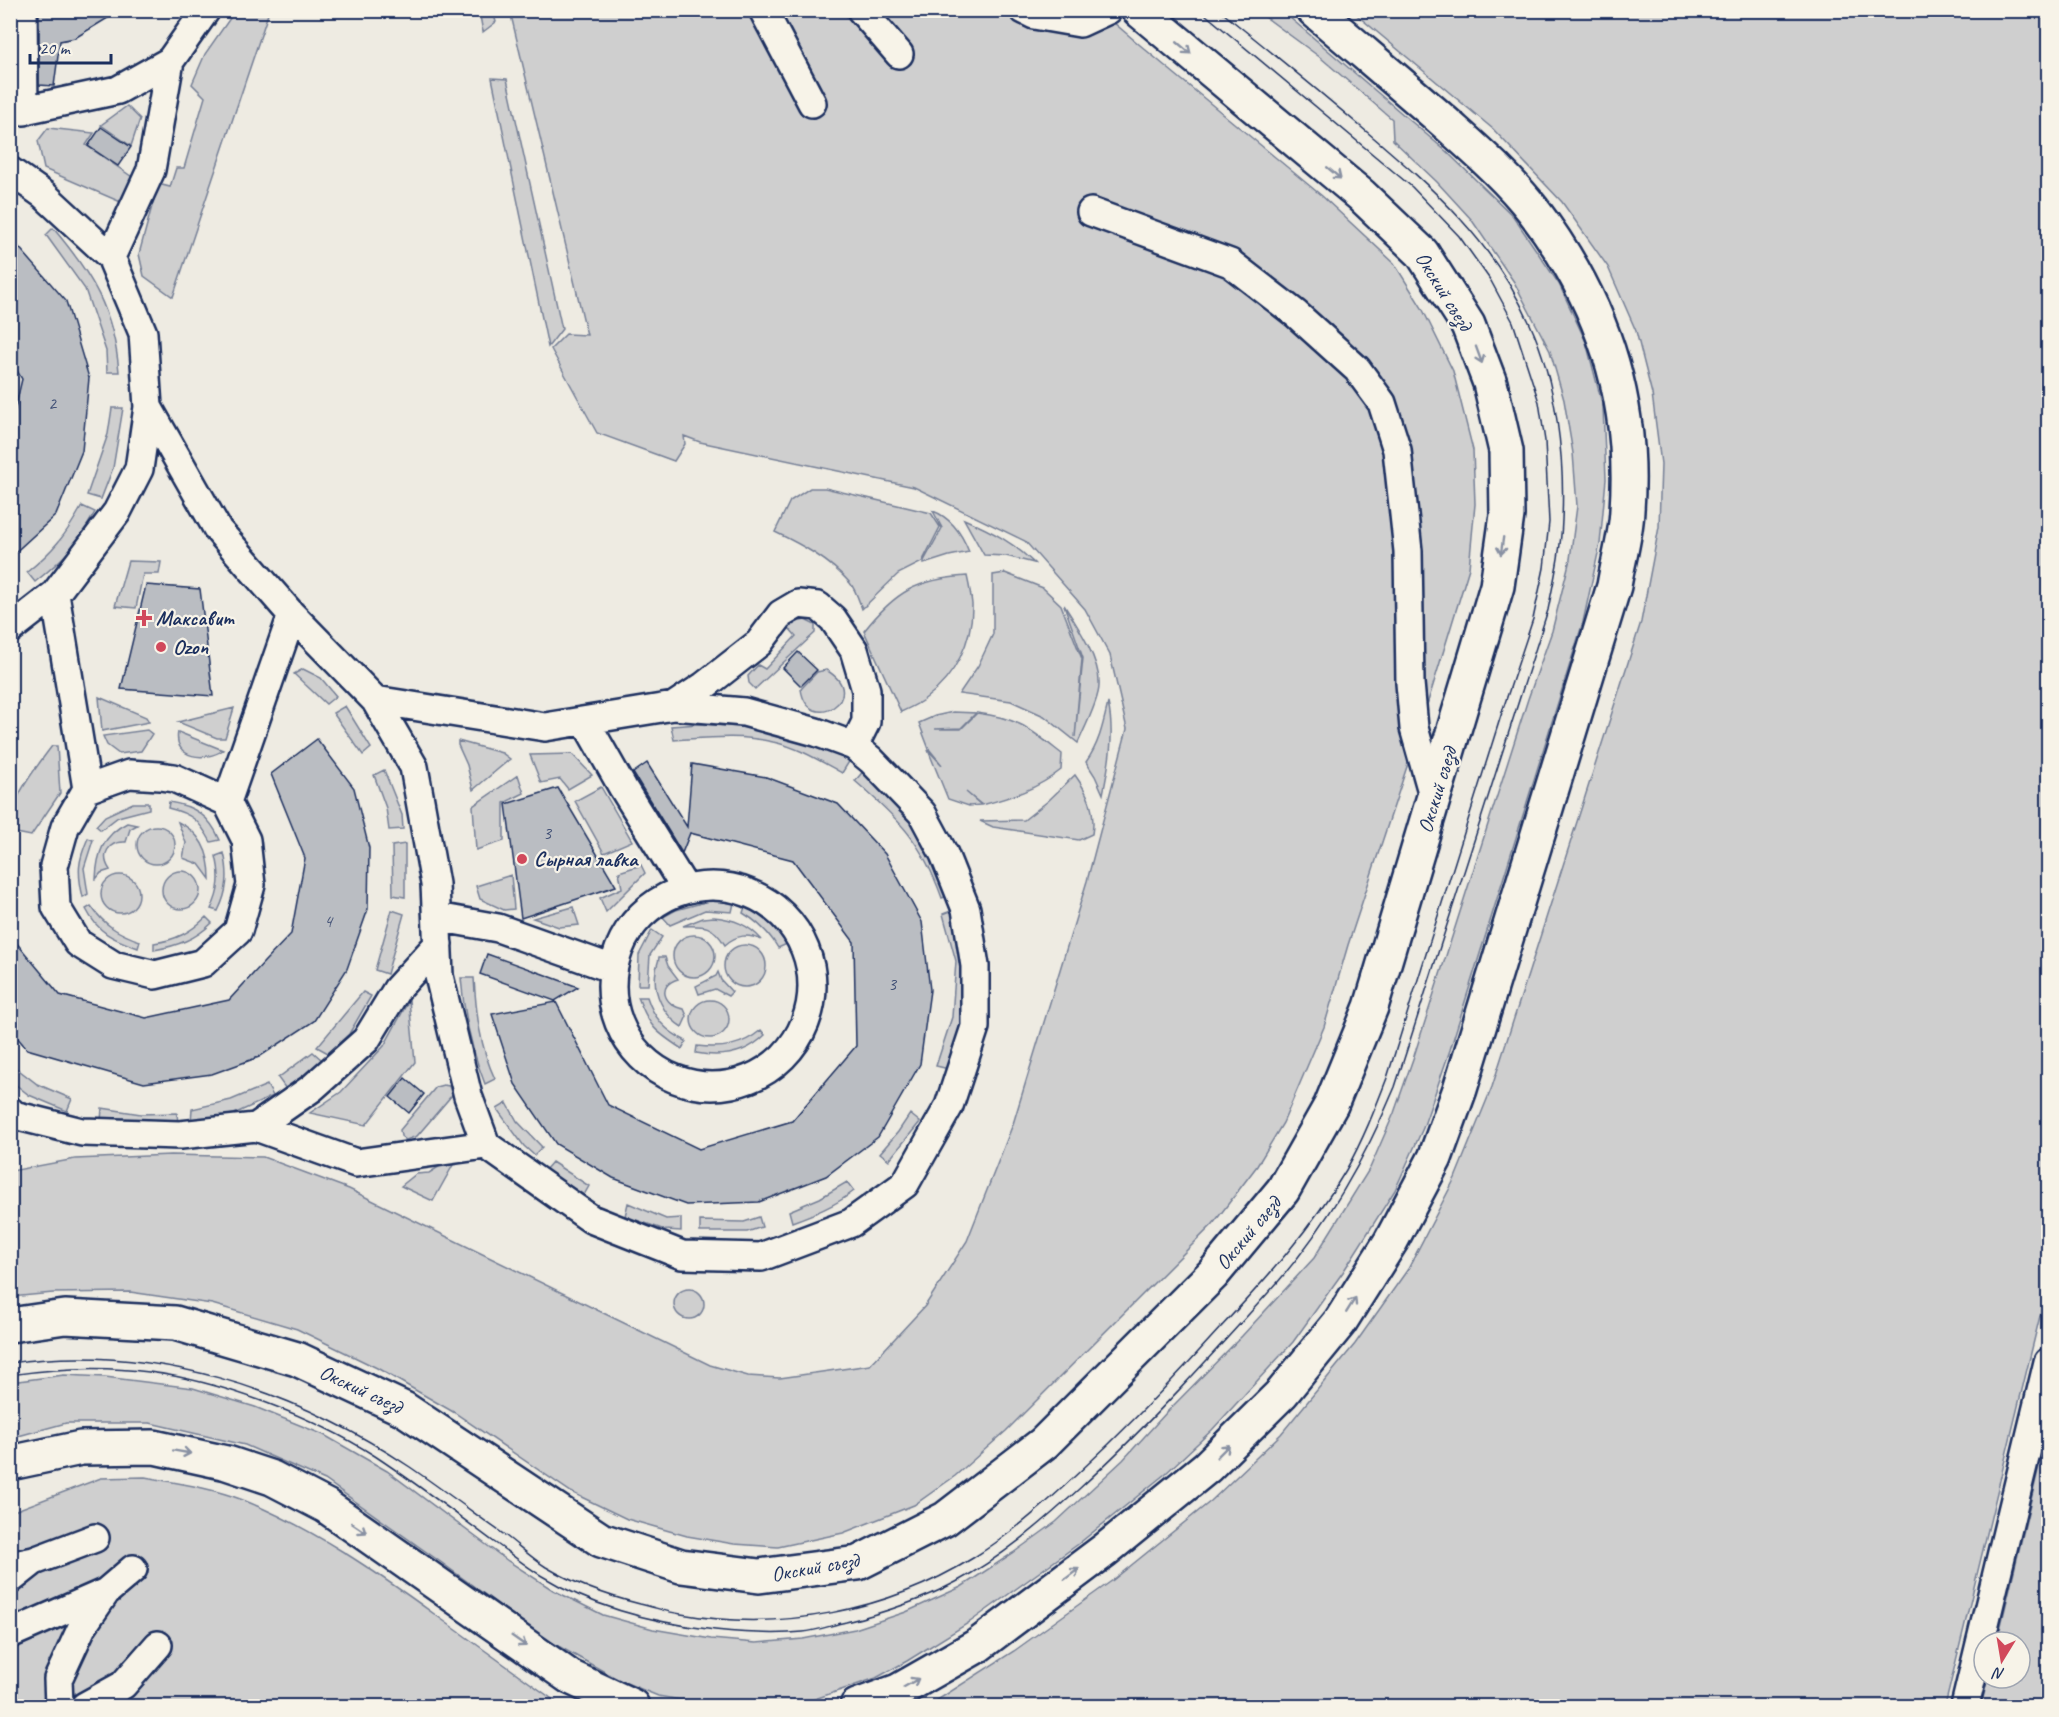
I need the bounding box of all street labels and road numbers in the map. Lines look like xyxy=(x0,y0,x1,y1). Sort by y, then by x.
street label: Окский съезд xyxy=(1409,247,1480,338)
street label: Окский съезд xyxy=(1412,742,1464,836)
street label: Окский съезд xyxy=(1210,1189,1289,1276)
street label: Окский съезд xyxy=(315,1359,409,1421)
street label: Окский съезд xyxy=(769,1546,863,1588)

